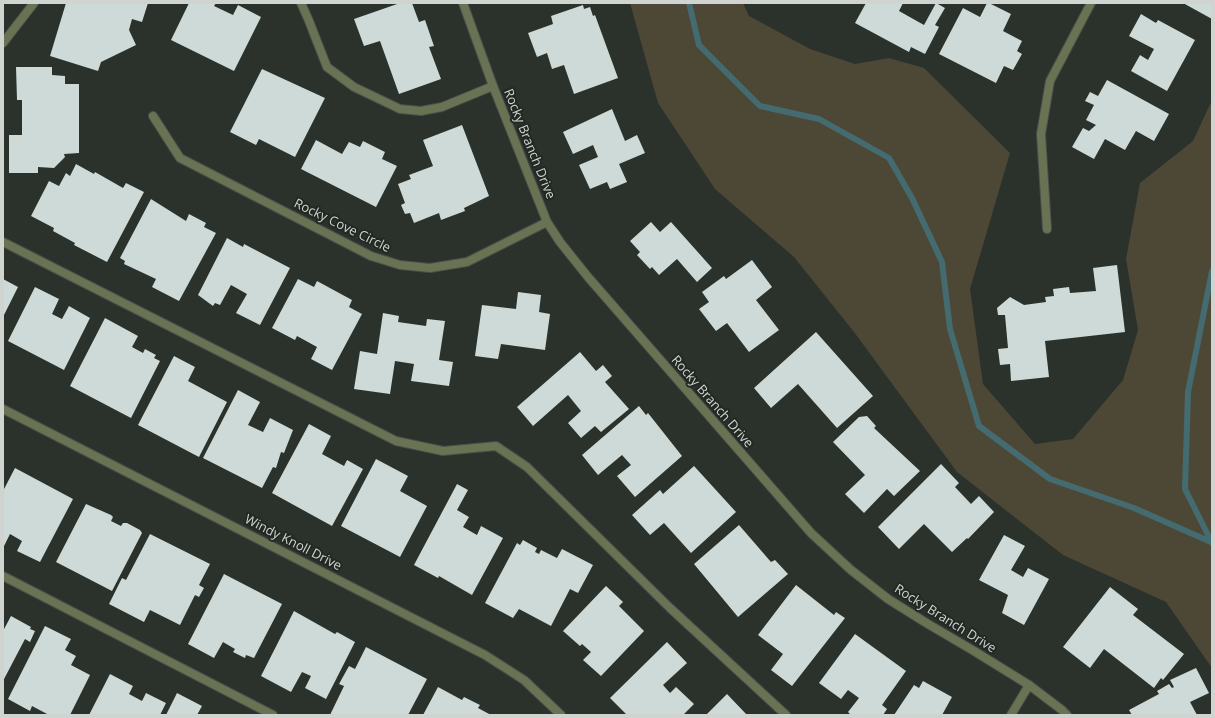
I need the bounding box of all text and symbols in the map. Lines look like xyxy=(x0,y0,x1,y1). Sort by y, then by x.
street label: Rocky Branch Drive xyxy=(500,87,558,201)
street label: Rocky Cove Circle xyxy=(291,196,393,256)
street label: Rocky Branch Drive xyxy=(668,353,756,451)
street label: Windy Knoll Drive xyxy=(242,512,344,574)
street label: Rocky Branch Drive xyxy=(891,581,999,657)

